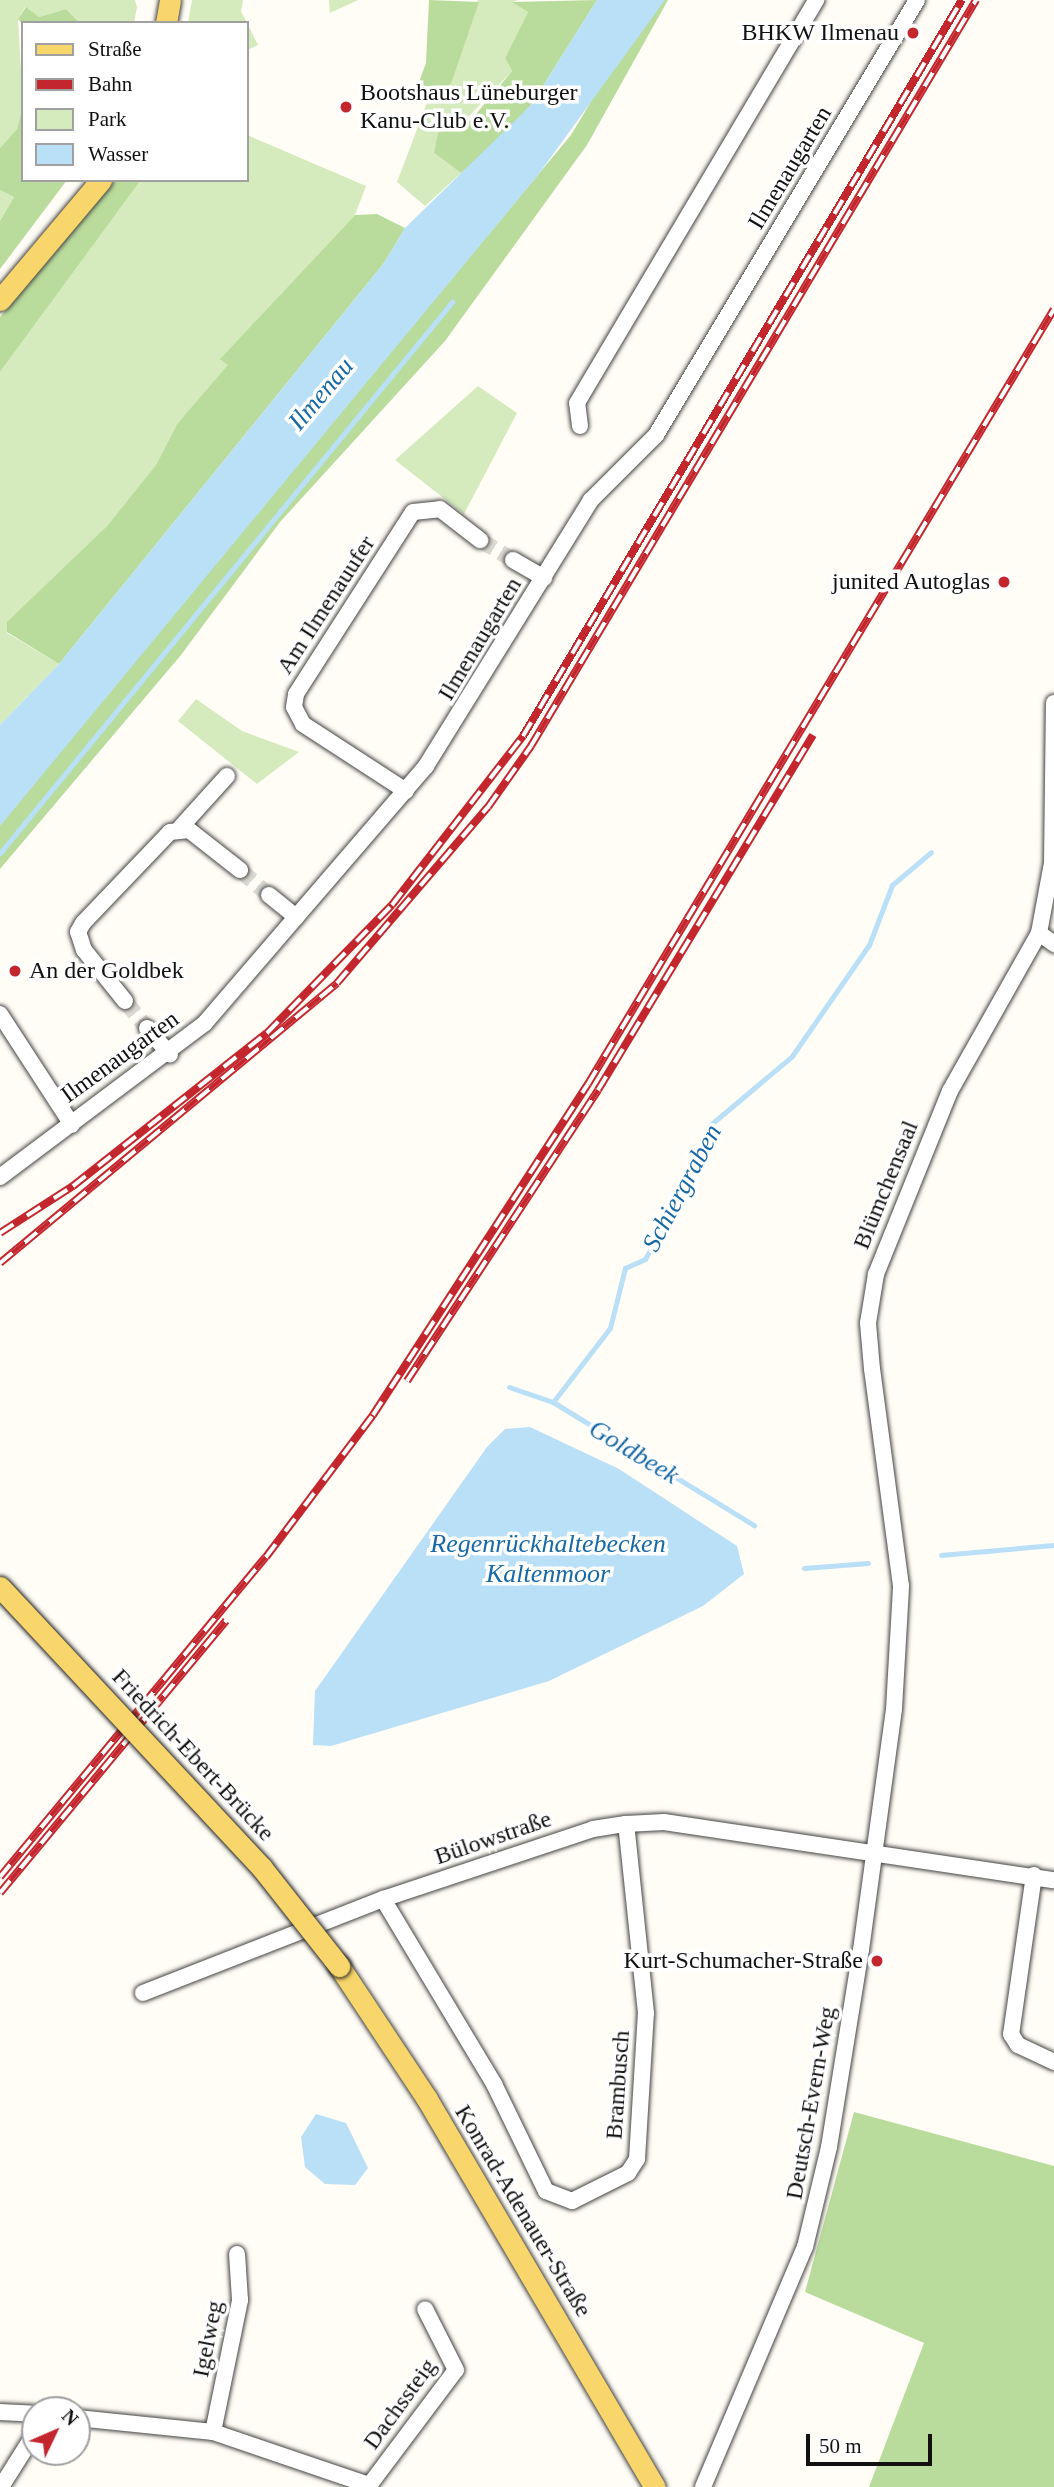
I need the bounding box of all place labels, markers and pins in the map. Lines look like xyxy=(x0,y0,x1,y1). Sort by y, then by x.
place label: BHKW Ilmenau xyxy=(741,19,899,47)
marker: BHKW Ilmenau xyxy=(905,25,921,41)
place label: Bootshaus Lüneburger Kanu-Club e.V. xyxy=(360,79,578,135)
marker: Bootshaus Lüneburger Kanu-Club e.V. xyxy=(338,99,354,115)
place label: junited Autoglas xyxy=(831,568,990,596)
marker: junited Autoglas xyxy=(996,574,1012,590)
place label: An der Goldbek xyxy=(29,957,184,985)
marker: An der Goldbek xyxy=(7,963,23,979)
place label: Kurt-Schumacher-Straße xyxy=(624,1947,863,1975)
marker: Kurt-Schumacher-Straße xyxy=(869,1953,885,1969)

